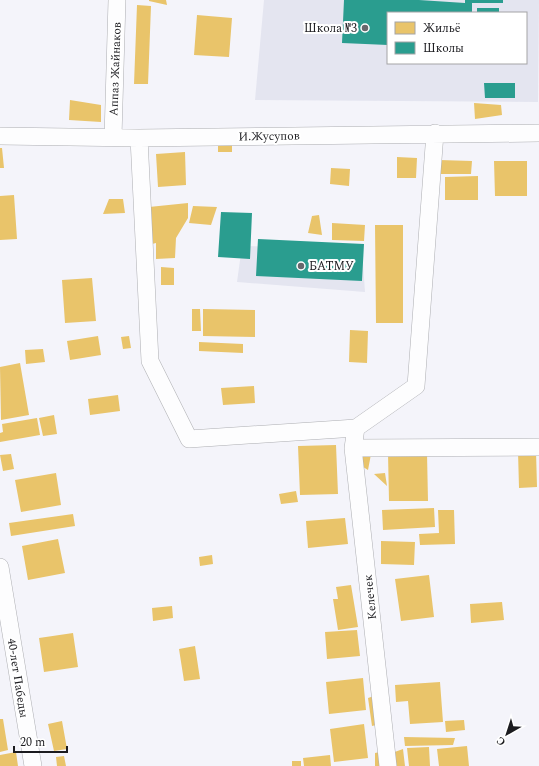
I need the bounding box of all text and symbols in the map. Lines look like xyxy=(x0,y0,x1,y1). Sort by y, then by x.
legend xyxy=(387,12,527,64)
place label: Школа №3 xyxy=(304,19,357,38)
text: Жильё xyxy=(423,19,461,38)
street label: Аппаз Жайнаков xyxy=(104,22,127,116)
marker: Школа №3 xyxy=(360,23,370,33)
text: Школы xyxy=(423,39,464,58)
street label: И.Жусупов xyxy=(238,126,300,147)
place label: БАТМУ xyxy=(309,257,354,276)
marker: БАТМУ xyxy=(296,261,306,271)
street label: Келечек xyxy=(359,573,382,621)
street label: 40-лет Пабеды xyxy=(2,637,33,719)
north arrow xyxy=(487,714,527,754)
scale bar xyxy=(14,728,67,754)
text: С xyxy=(492,732,509,750)
text: 20 m xyxy=(20,733,45,752)

